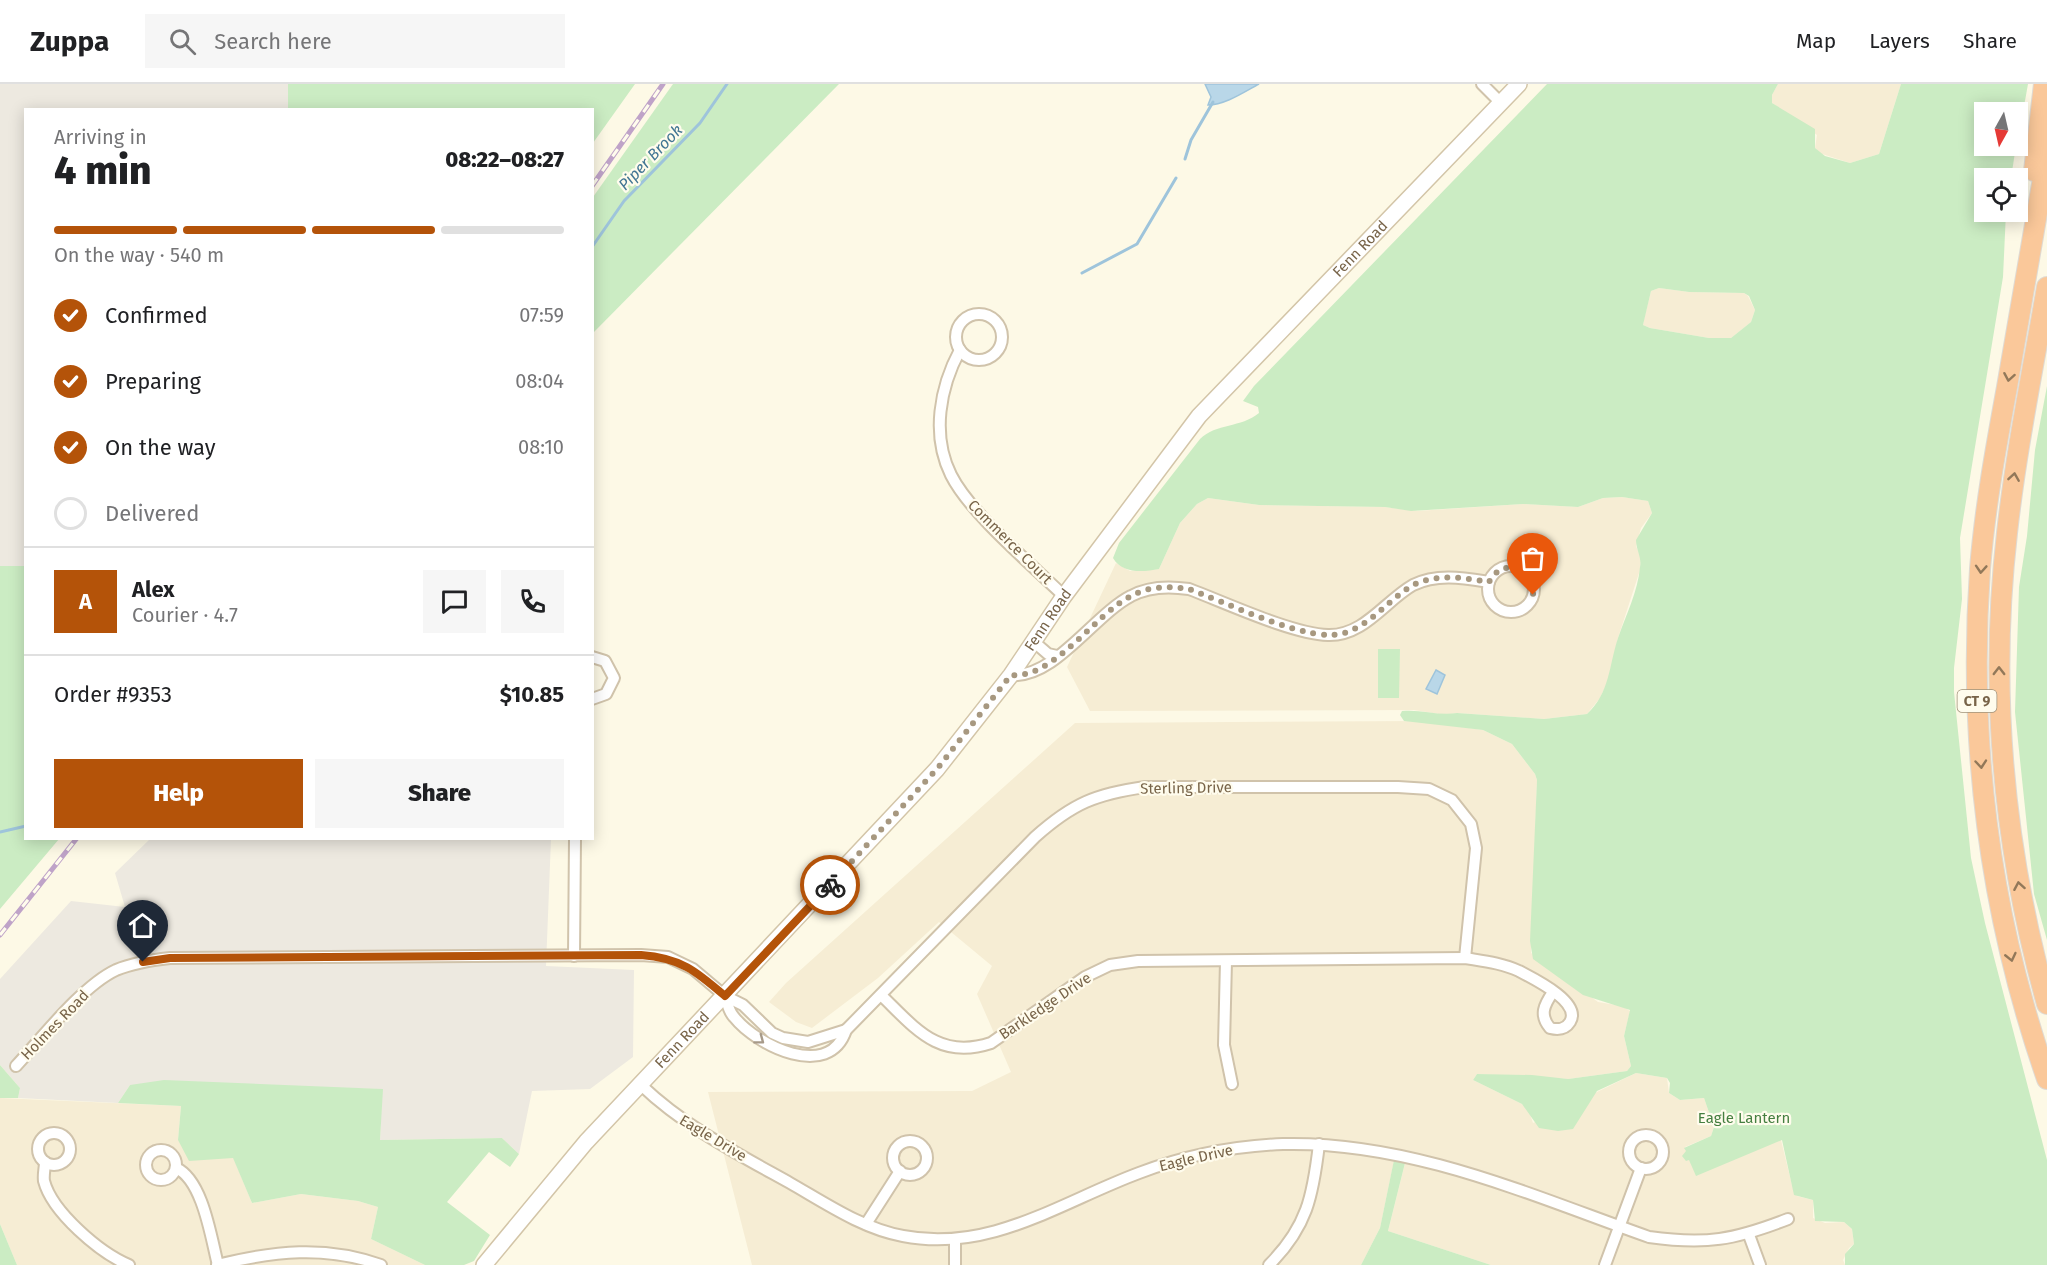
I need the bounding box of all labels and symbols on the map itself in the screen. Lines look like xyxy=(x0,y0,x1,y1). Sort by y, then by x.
north arrow xyxy=(1974,102,2028,156)
water label: Piper Brook xyxy=(614,120,687,194)
street label: Fenn Road xyxy=(1329,217,1391,281)
one-way arrow xyxy=(2003,372,2015,381)
one-way arrow xyxy=(2008,472,2020,482)
street label: Commerce Court xyxy=(964,496,1056,588)
pin xyxy=(1507,533,1558,595)
one-way arrow xyxy=(1974,565,1987,574)
street label: Fenn Road xyxy=(1021,585,1075,654)
one-way arrow xyxy=(1993,667,2005,676)
road number: CT 9 xyxy=(1958,690,1996,712)
one-way arrow xyxy=(1974,760,1987,769)
street label: Sterling Drive xyxy=(1140,778,1232,798)
courier xyxy=(800,855,860,915)
one-way arrow xyxy=(2013,881,2026,891)
pin xyxy=(117,900,168,962)
one-way arrow xyxy=(2003,951,2016,961)
street label: Barkledge Drive xyxy=(996,969,1094,1043)
street label: Holmes Road xyxy=(17,986,93,1064)
street label: Fenn Road xyxy=(651,1008,713,1072)
one-way arrow xyxy=(754,1033,765,1044)
park label: Eagle Lantern xyxy=(1698,1109,1790,1127)
street label: Eagle Drive xyxy=(676,1111,750,1165)
street label: Eagle Drive xyxy=(1157,1141,1235,1175)

